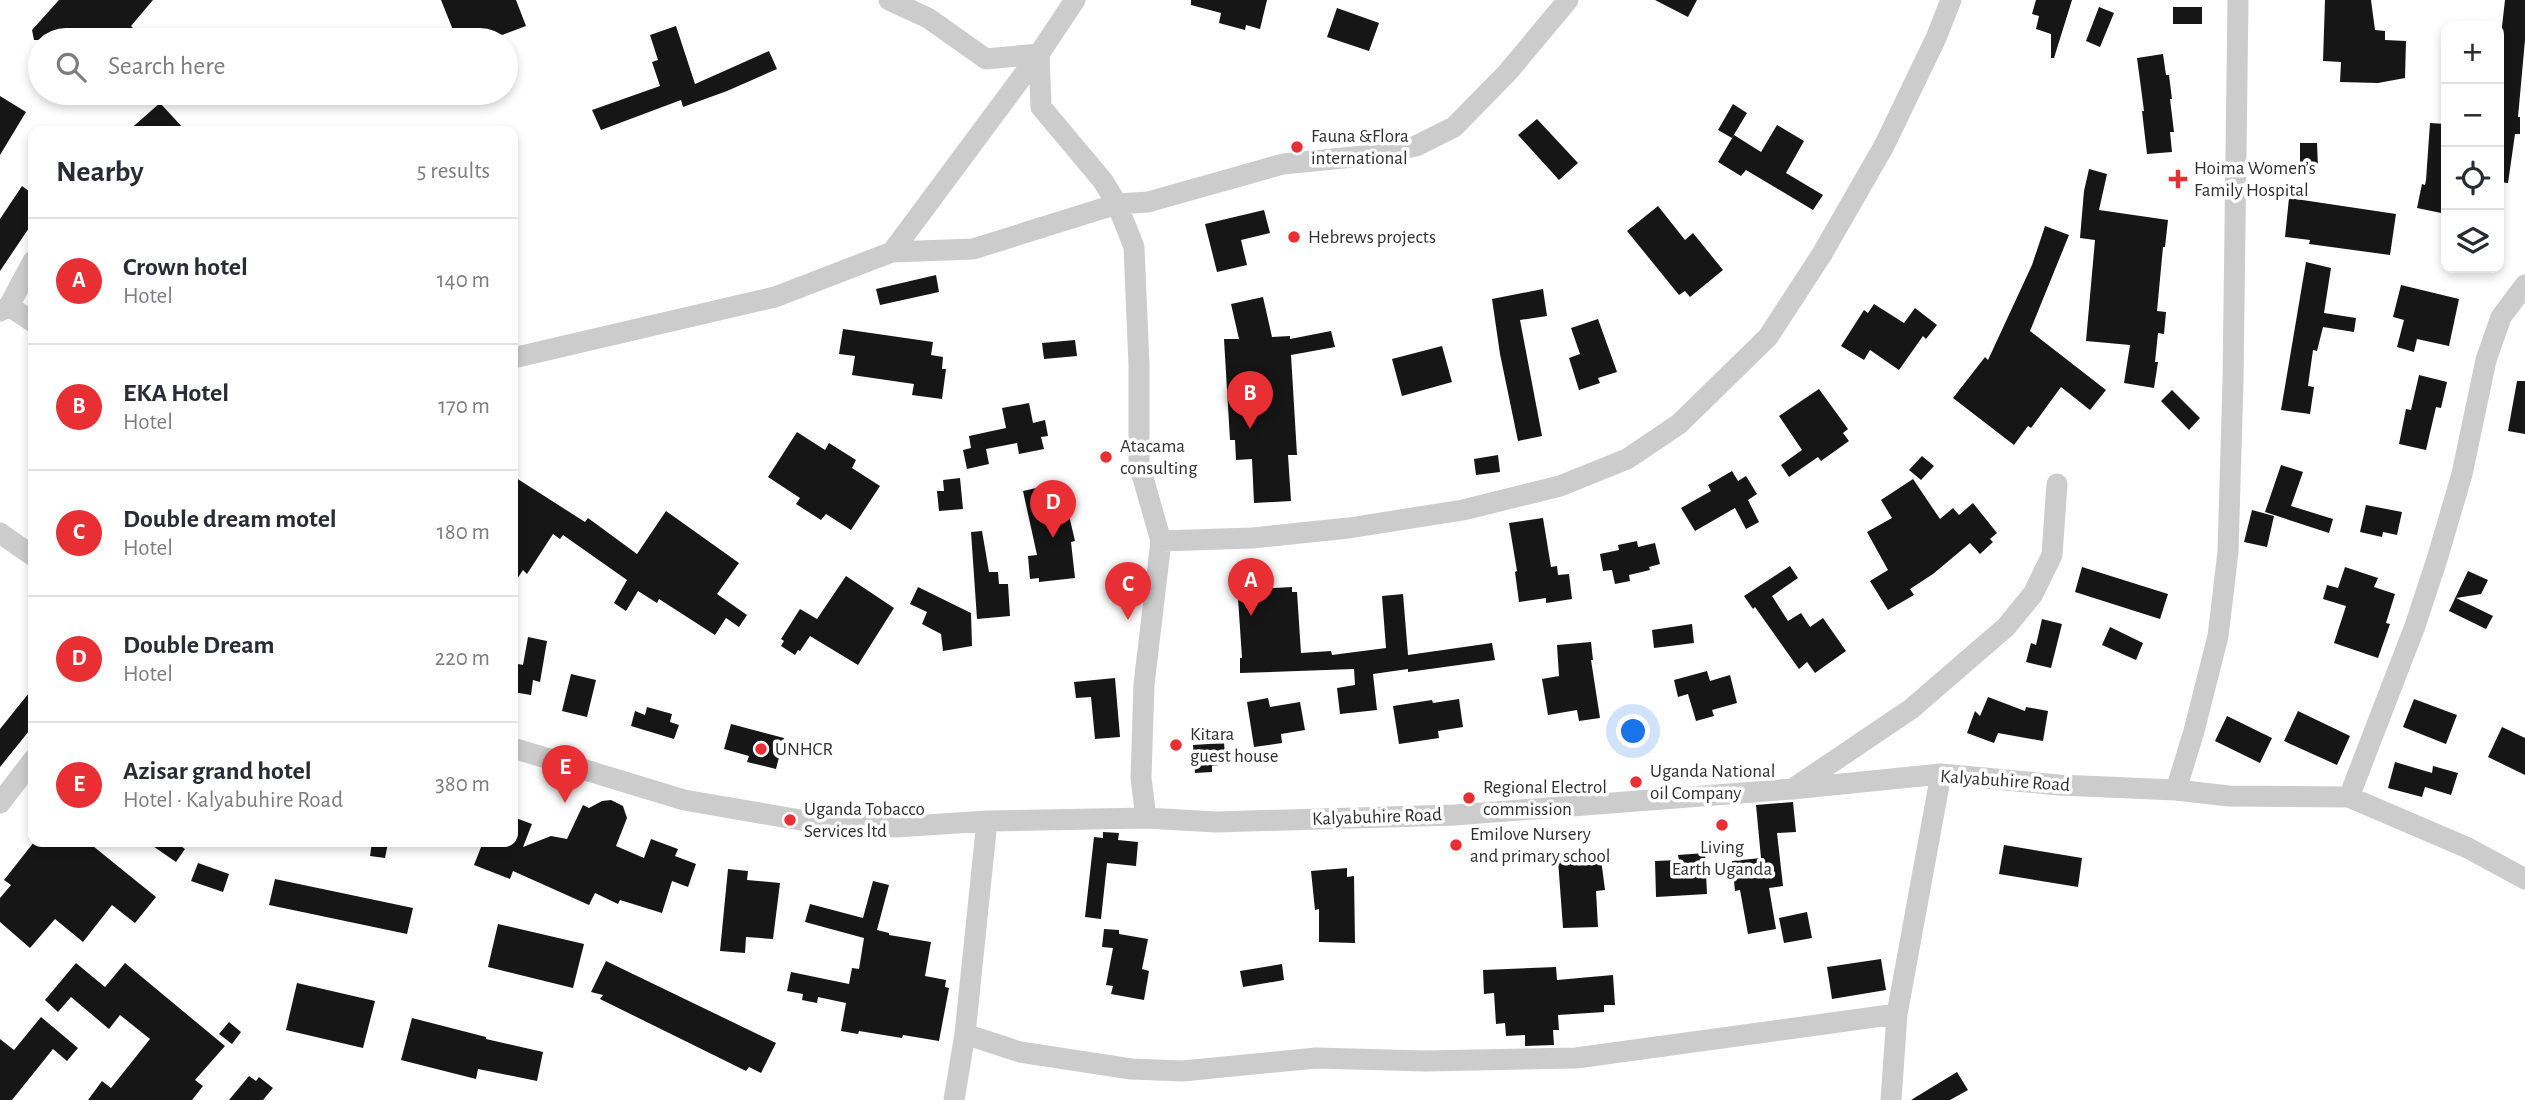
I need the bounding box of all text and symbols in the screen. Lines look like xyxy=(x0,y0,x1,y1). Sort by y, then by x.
map controls xyxy=(2441,21,2504,273)
button: + xyxy=(2441,21,2504,84)
search box xyxy=(28,28,518,105)
icon: search xyxy=(52,48,90,86)
text: Search here xyxy=(108,53,226,79)
button: − xyxy=(2441,84,2504,147)
place label: Fauna &Flora international xyxy=(1311,127,1409,168)
marker: Fauna &Flora international xyxy=(1289,139,1305,155)
button: locate xyxy=(2441,147,2504,210)
text: Nearby xyxy=(56,157,144,187)
place label: Hoima Women’s Family Hospital xyxy=(2194,159,2316,200)
text: 5 results xyxy=(417,160,490,183)
marker: Hoima Women’s Family Hospital xyxy=(2168,169,2188,189)
button: layers xyxy=(2441,210,2504,273)
place label: Hebrews projects xyxy=(1308,228,1436,247)
marker: Hebrews projects xyxy=(1286,229,1302,245)
text: Crown hotel xyxy=(123,254,248,280)
text: A xyxy=(72,269,86,292)
text: 140 m xyxy=(437,269,490,292)
text: Hotel xyxy=(123,285,173,308)
pin: B xyxy=(1227,371,1273,429)
text: EKA Hotel xyxy=(123,380,229,406)
text: B xyxy=(72,395,86,418)
text: 170 m xyxy=(438,395,490,418)
text: Hotel xyxy=(123,411,173,434)
place label: Atacama consulting xyxy=(1120,437,1198,478)
marker: Atacama consulting xyxy=(1098,449,1114,465)
pin: D xyxy=(1030,480,1076,538)
text: Double dream motel xyxy=(123,506,337,532)
text: C xyxy=(73,521,85,544)
text: 180 m xyxy=(437,521,490,544)
text: Hotel xyxy=(123,537,173,560)
pin: A xyxy=(1228,558,1274,616)
pin: C xyxy=(1105,562,1151,620)
text: Double Dream xyxy=(123,632,275,658)
text: D xyxy=(71,647,87,670)
text: 220 m xyxy=(435,647,490,670)
text: Hotel xyxy=(123,663,173,686)
your location xyxy=(1616,714,1650,748)
place label: Kitara guest house xyxy=(1190,725,1279,766)
marker: Kitara guest house xyxy=(1168,737,1184,753)
place label: UNHCR xyxy=(775,740,833,759)
marker: UNHCR xyxy=(753,741,769,757)
pin: E xyxy=(542,745,588,803)
text: Azisar grand hotel xyxy=(123,758,312,784)
place label: Uganda National oil Company xyxy=(1650,762,1776,803)
street label: Kalyabuhire Road xyxy=(1940,767,2071,795)
text: E xyxy=(73,773,85,796)
text: 380 m xyxy=(435,773,490,796)
marker: Uganda National oil Company xyxy=(1628,774,1644,790)
place label: Regional Electrol commission xyxy=(1483,778,1607,819)
text: Hotel · Kalyabuhire Road xyxy=(123,789,343,812)
marker: Regional Electrol commission xyxy=(1461,790,1477,806)
place label: Uganda Tobacco Services ltd xyxy=(804,800,925,841)
street label: Kalyabuhire Road xyxy=(1312,805,1442,829)
marker: Uganda Tobacco Services ltd xyxy=(782,812,798,828)
marker: Living Earth Uganda xyxy=(1714,817,1730,833)
place label: Emilove Nursery and primary school xyxy=(1470,825,1611,866)
marker: Emilove Nursery and primary school xyxy=(1448,837,1464,853)
place label: Living Earth Uganda xyxy=(1672,838,1772,879)

